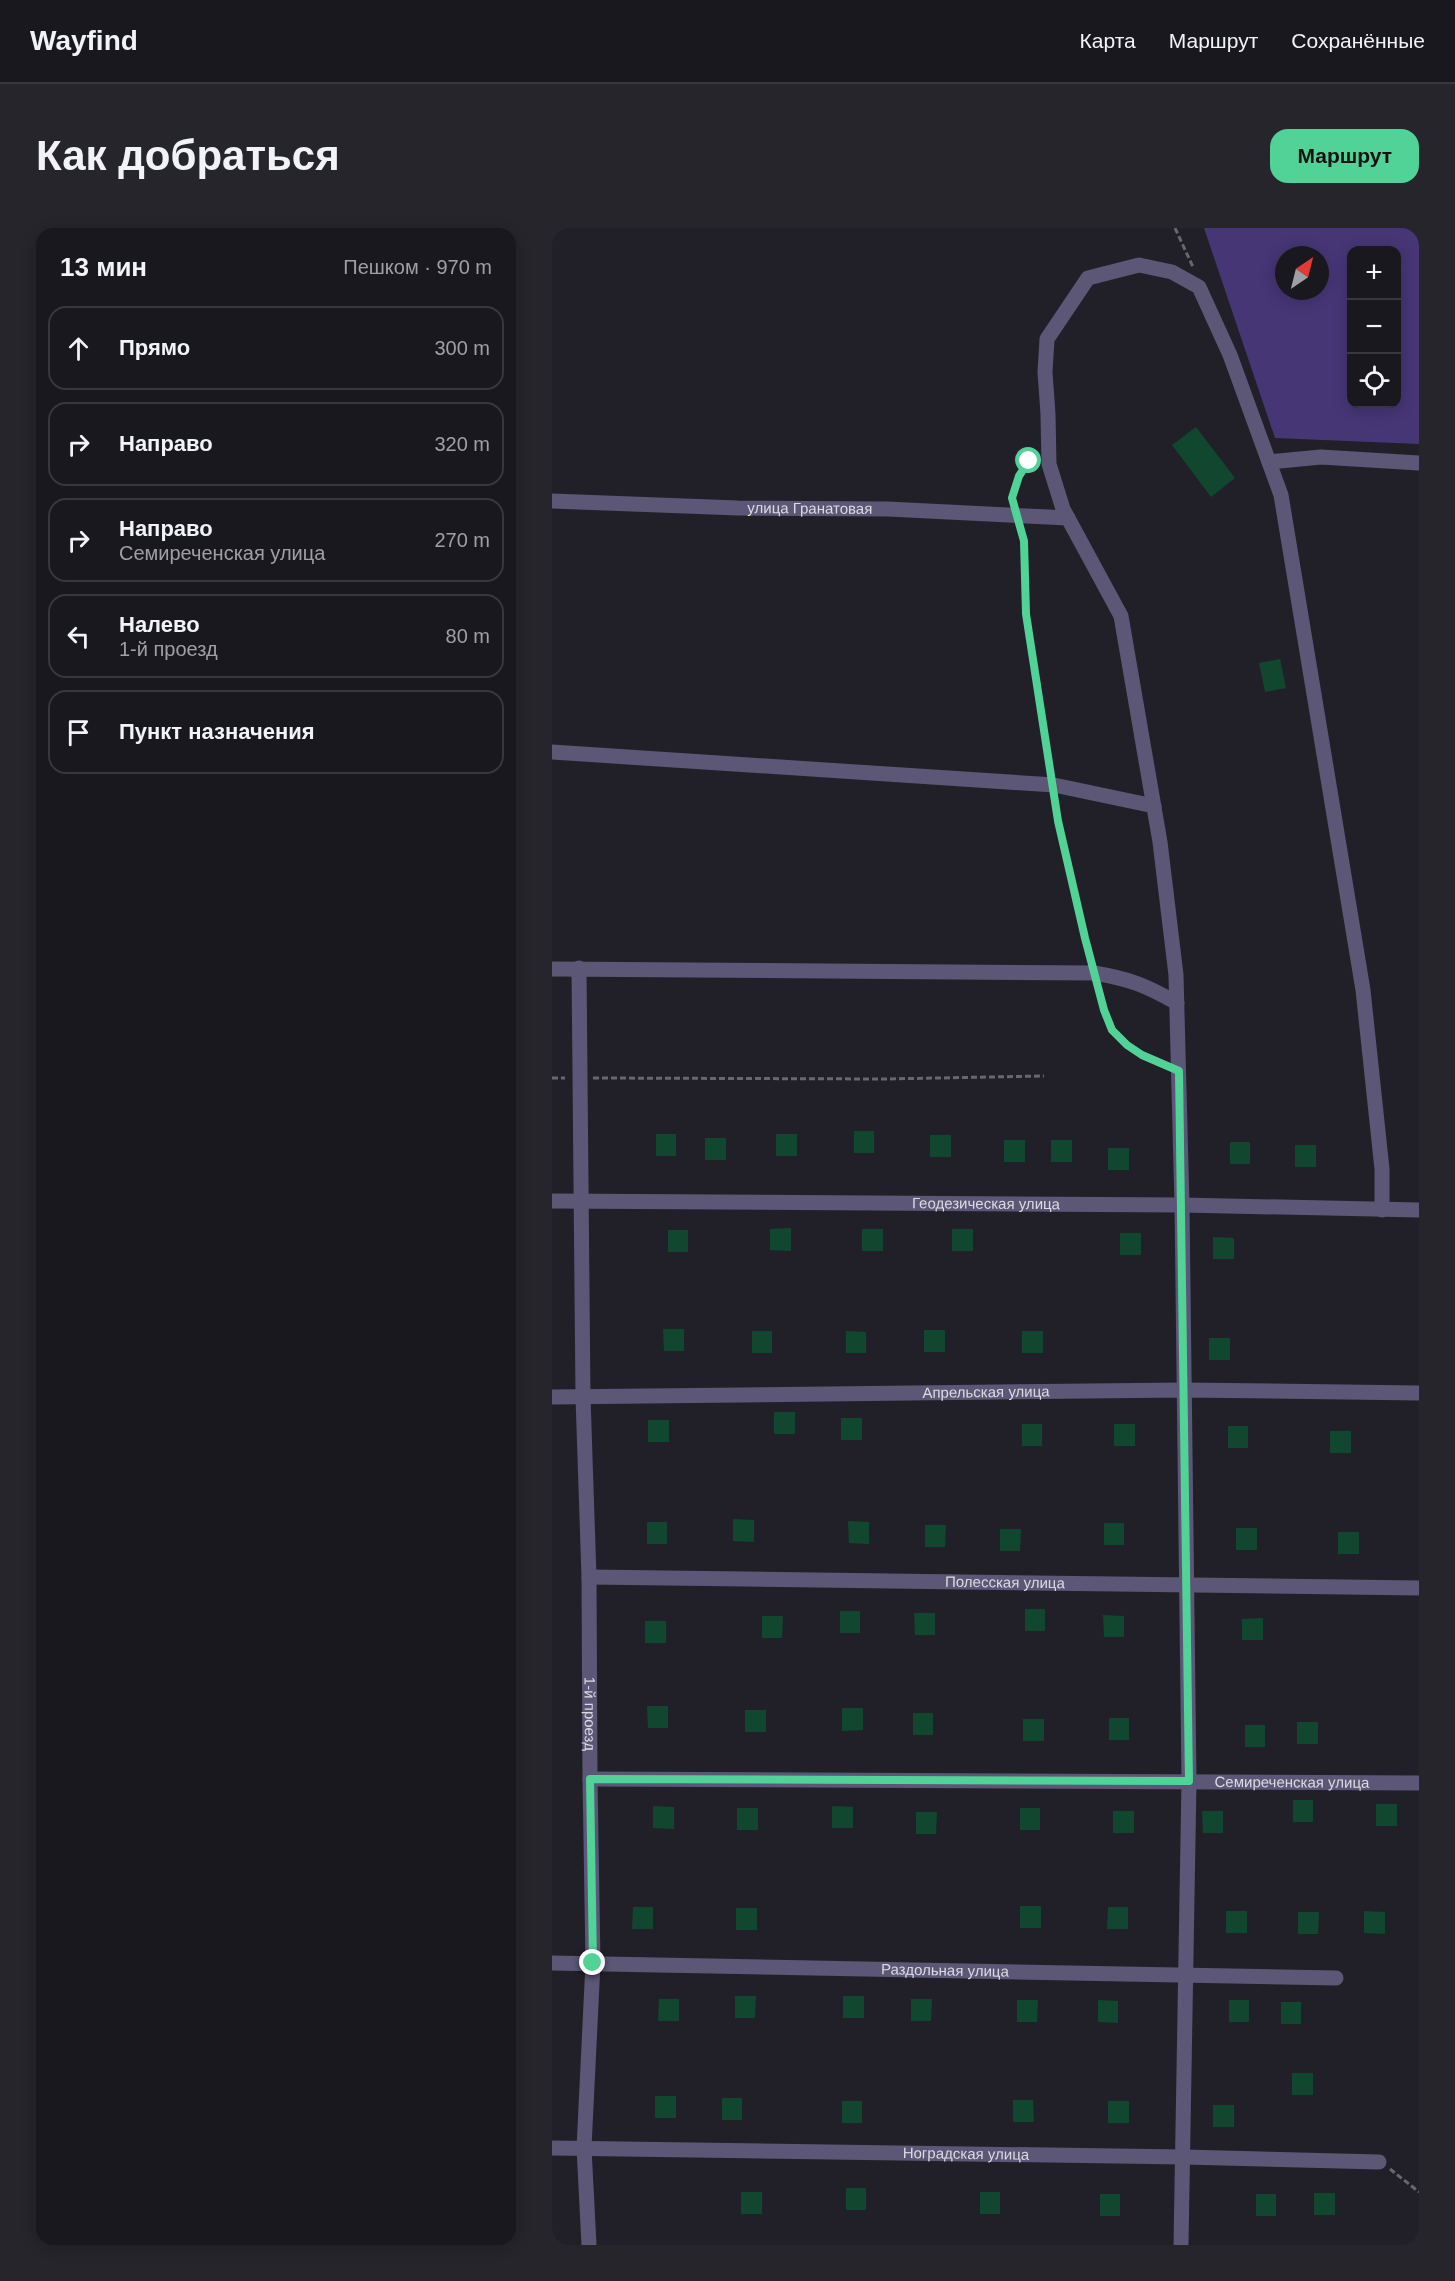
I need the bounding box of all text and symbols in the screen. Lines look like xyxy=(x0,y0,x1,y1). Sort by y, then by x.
text: Wayfind xyxy=(30,25,138,56)
text: Карта xyxy=(1080,29,1136,52)
text: Маршрут xyxy=(1169,29,1258,52)
text: Сохранённые xyxy=(1291,29,1425,52)
button: Маршрут xyxy=(1270,129,1419,183)
text: Как добраться xyxy=(36,132,340,179)
north arrow xyxy=(1275,246,1329,300)
map controls xyxy=(1347,246,1401,408)
button: + xyxy=(1347,246,1401,300)
text: 13 мин xyxy=(60,252,147,282)
text: Пешком · 970 m xyxy=(343,256,492,278)
button: − xyxy=(1347,300,1401,354)
icon: ahead xyxy=(62,332,95,365)
text: Прямо xyxy=(119,335,190,360)
text: 300 m xyxy=(434,337,490,359)
button: locate xyxy=(1347,354,1401,408)
icon: right xyxy=(62,428,95,461)
text: Направо xyxy=(119,431,213,456)
text: 320 m xyxy=(434,433,490,455)
route start xyxy=(1015,447,1041,473)
street label: улица Гранатовая xyxy=(747,499,872,517)
text: Направо xyxy=(119,516,213,541)
icon: right xyxy=(62,524,95,557)
text: 270 m xyxy=(434,529,490,551)
text: Семиреченская улица xyxy=(119,542,325,564)
text: Налево xyxy=(119,612,200,637)
icon: left xyxy=(62,620,95,653)
text: 80 m xyxy=(446,625,490,647)
text: 1-й проезд xyxy=(119,638,218,660)
icon: arrive xyxy=(62,716,95,749)
text: Пункт назначения xyxy=(119,719,315,744)
street label: Геодезическая улица xyxy=(912,1194,1061,1212)
street label: Апрельская улица xyxy=(922,1382,1050,1401)
street label: Полесская улица xyxy=(945,1573,1066,1591)
street label: 1-й проезд xyxy=(581,1677,599,1751)
street label: Семиреченская улица xyxy=(1215,1773,1370,1791)
route end xyxy=(579,1949,605,1975)
street label: Раздольная улица xyxy=(881,1960,1010,1980)
street label: Ноградская улица xyxy=(903,2144,1030,2163)

